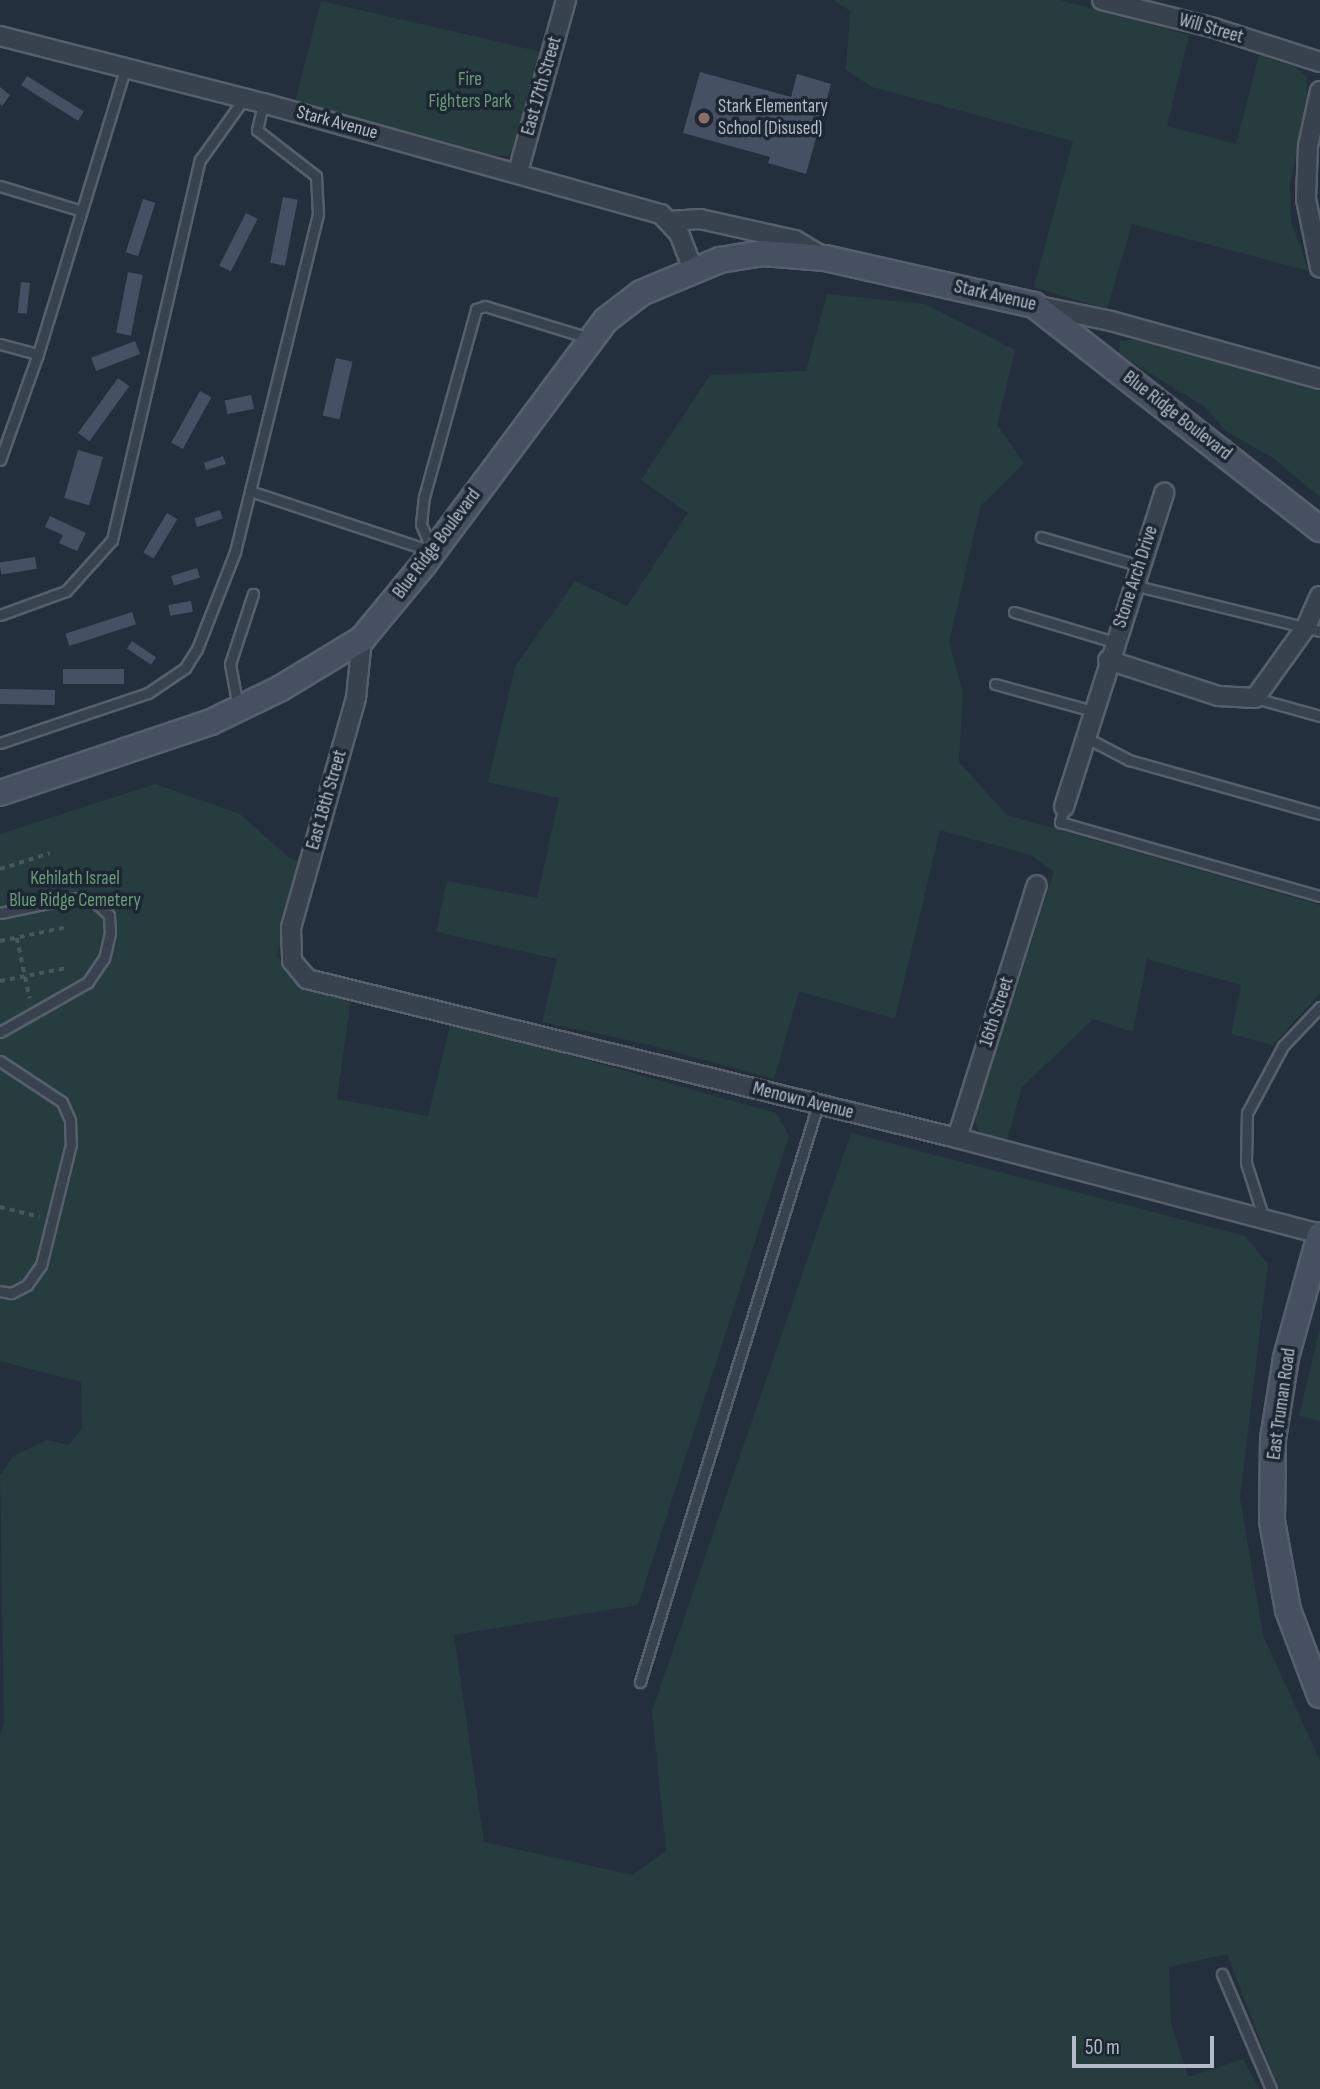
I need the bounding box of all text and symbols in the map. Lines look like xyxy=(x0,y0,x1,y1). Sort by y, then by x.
street label: Will Street xyxy=(1176,9,1246,49)
street label: East 17th Street xyxy=(517,34,567,138)
park label: Fire Fighters Park xyxy=(429,69,511,113)
place label: Stark Elementary School (Disused) xyxy=(718,96,828,140)
street label: Stark Avenue xyxy=(294,101,380,145)
marker: Stark Elementary School (Disused) xyxy=(696,110,712,126)
street label: Stark Avenue xyxy=(952,276,1038,316)
street label: Blue Ridge Boulevard xyxy=(1118,366,1236,466)
street label: Blue Ridge Boulevard xyxy=(388,485,486,603)
street label: Stone Arch Drive xyxy=(1109,523,1163,631)
street label: East 18th Street xyxy=(302,748,352,852)
park label: Kehilath Israel Blue Ridge Cemetery xyxy=(9,868,141,912)
street label: 16th Street xyxy=(975,974,1019,1050)
street label: Menown Avenue xyxy=(750,1077,856,1125)
street label: East Truman Road xyxy=(1263,1347,1301,1461)
scale bar xyxy=(1075,2022,1217,2066)
text: 50 m xyxy=(1085,2035,1120,2060)

